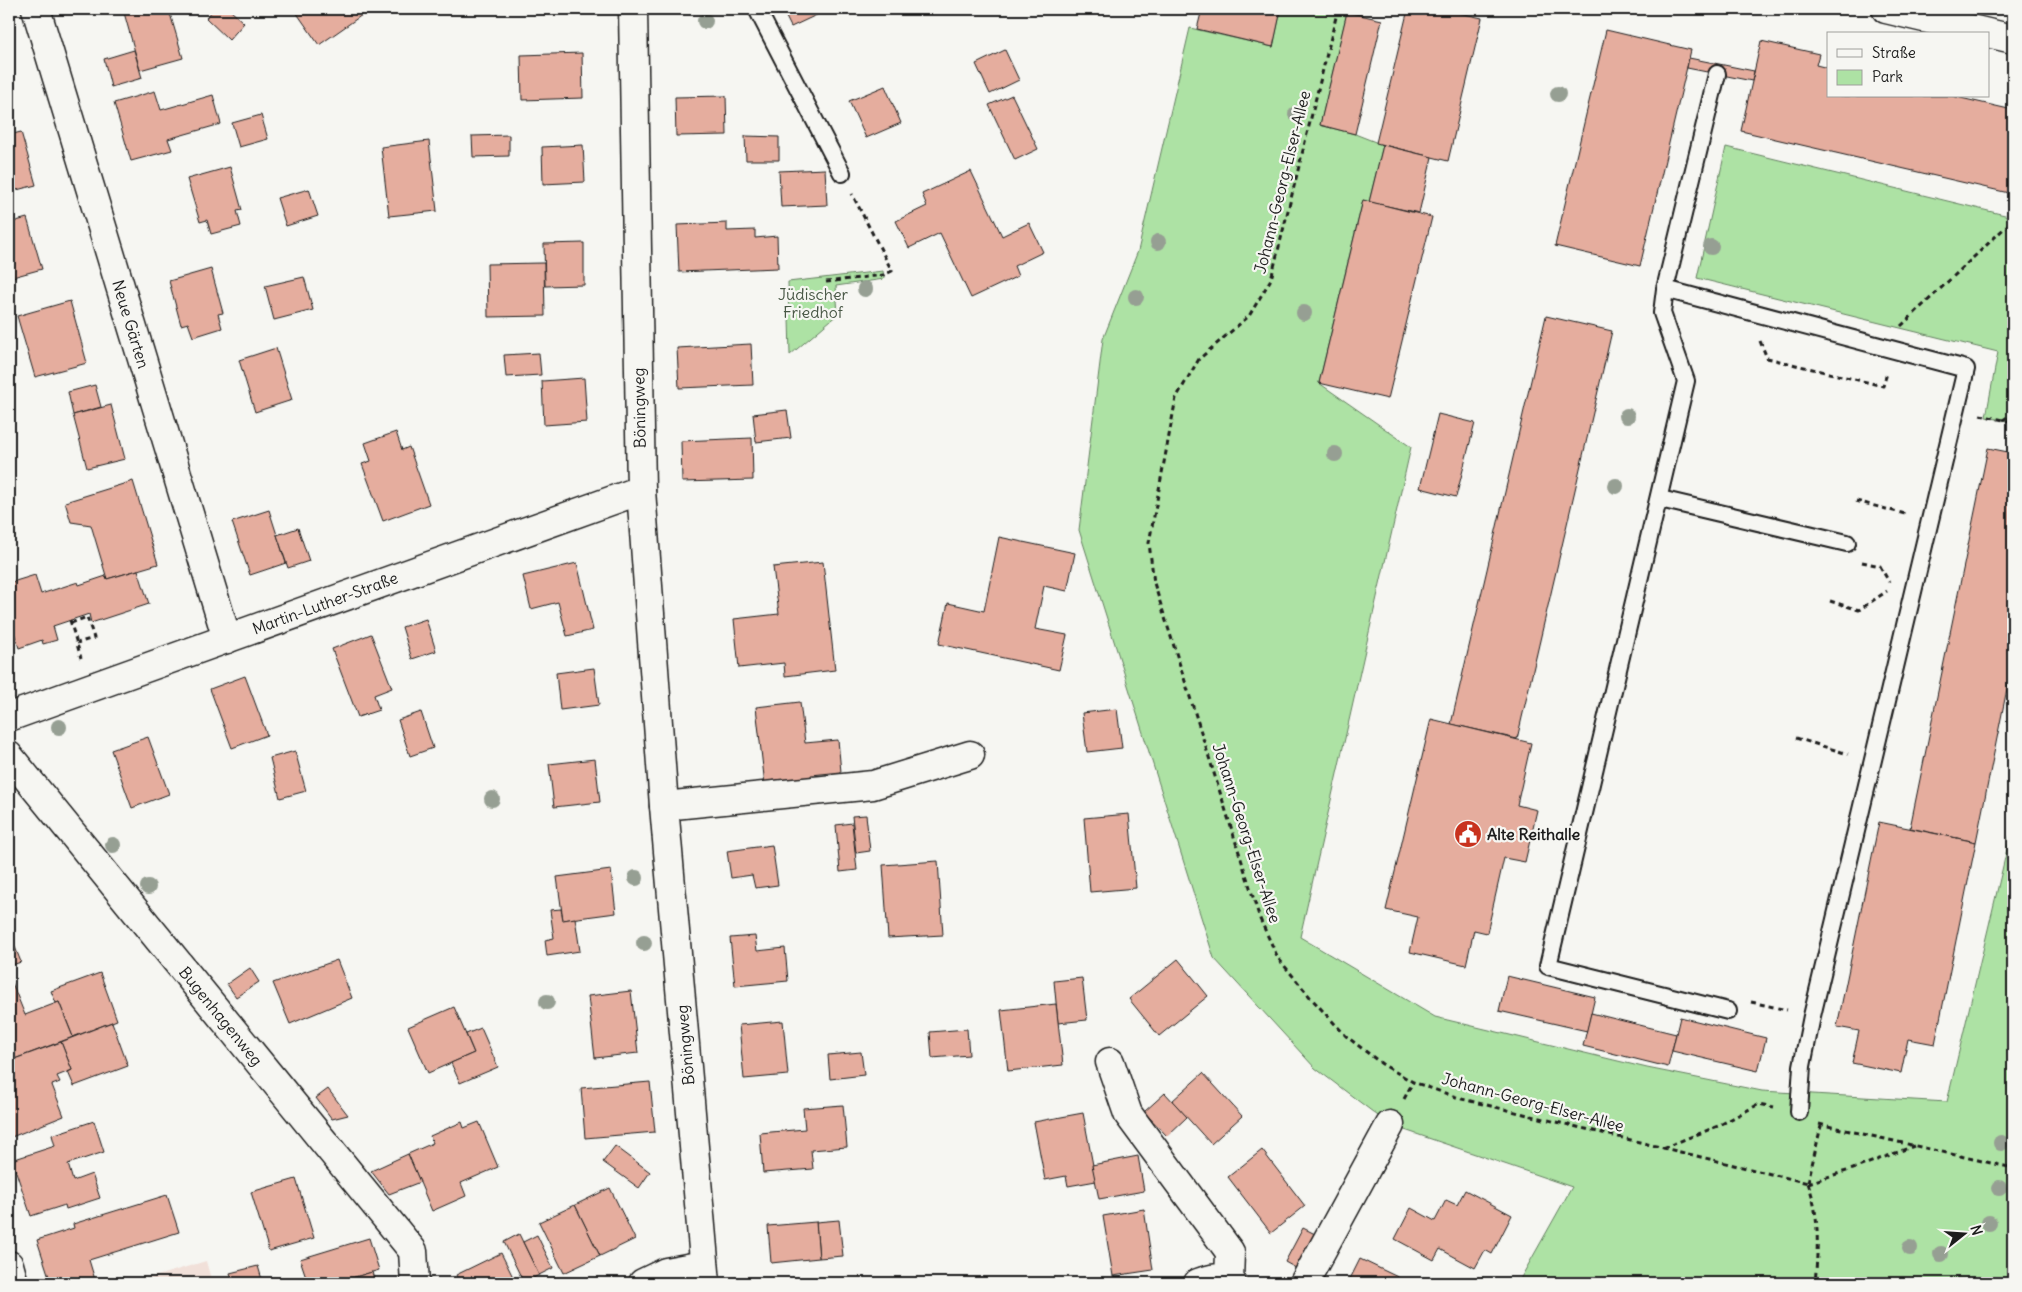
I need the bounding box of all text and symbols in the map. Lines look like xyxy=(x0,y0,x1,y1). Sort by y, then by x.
legend xyxy=(1827,32,1990,98)
text: Straße xyxy=(1872,43,1916,62)
text: Park xyxy=(1872,67,1903,86)
street label: Johann-Georg-Elser-Allee xyxy=(1250,88,1314,276)
street label: Neue Gärten xyxy=(108,277,154,371)
park label: Jüdischer Friedhof xyxy=(778,284,849,322)
street label: Böningweg xyxy=(628,368,650,448)
street label: Martin-Luther-Straße xyxy=(250,567,400,639)
street label: Johann-Georg-Elser-Allee xyxy=(1208,741,1286,925)
public building icon: Alte Reithalle xyxy=(1453,819,1483,849)
place label: Alte Reithalle xyxy=(1487,824,1580,844)
street label: Bugenhagenweg xyxy=(175,962,267,1070)
street label: Böningweg xyxy=(672,1004,698,1086)
street label: Johann-Georg-Elser-Allee xyxy=(1440,1068,1626,1136)
north arrow xyxy=(1940,1210,1990,1260)
text: N xyxy=(1966,1223,1986,1237)

